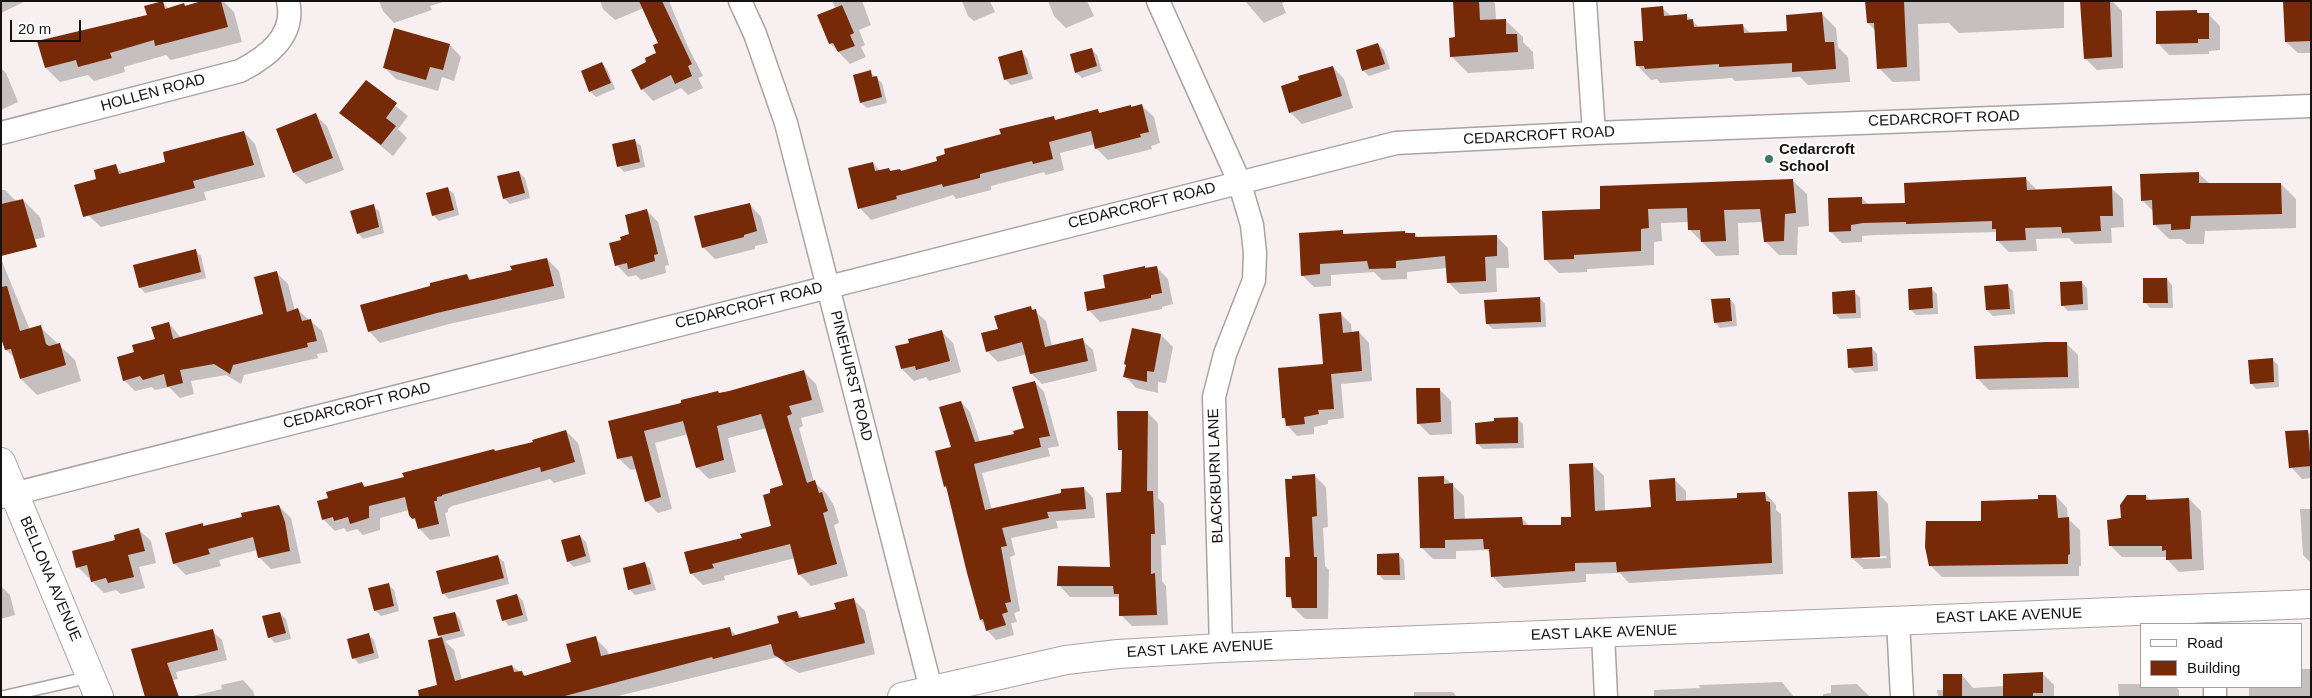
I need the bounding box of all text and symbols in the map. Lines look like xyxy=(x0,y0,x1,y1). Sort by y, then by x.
scale bar xyxy=(12,10,84,42)
text: 20 m xyxy=(18,20,51,37)
street label: HOLLEN ROAD xyxy=(99,70,207,116)
street label: CEDARCROFT ROAD xyxy=(1868,107,2020,131)
street label: CEDARCROFT ROAD xyxy=(1463,123,1615,149)
place label: Cedarcroft School xyxy=(1779,141,1855,176)
marker: Cedarcroft School xyxy=(1763,153,1775,165)
street label: CEDARCROFT ROAD xyxy=(1066,179,1218,233)
street label: CEDARCROFT ROAD xyxy=(673,279,825,333)
street label: PINEHURST ROAD xyxy=(826,309,876,443)
street label: CEDARCROFT ROAD xyxy=(281,379,433,433)
street label: BLACKBURN LANE xyxy=(1205,408,1227,544)
street label: BELLONA AVENUE xyxy=(16,514,84,644)
street label: EAST LAKE AVENUE xyxy=(1936,604,2082,628)
street label: EAST LAKE AVENUE xyxy=(1531,621,1677,645)
legend xyxy=(2140,623,2302,688)
text: Road xyxy=(2187,634,2223,651)
street label: EAST LAKE AVENUE xyxy=(1126,636,1274,662)
text: Building xyxy=(2187,659,2240,676)

